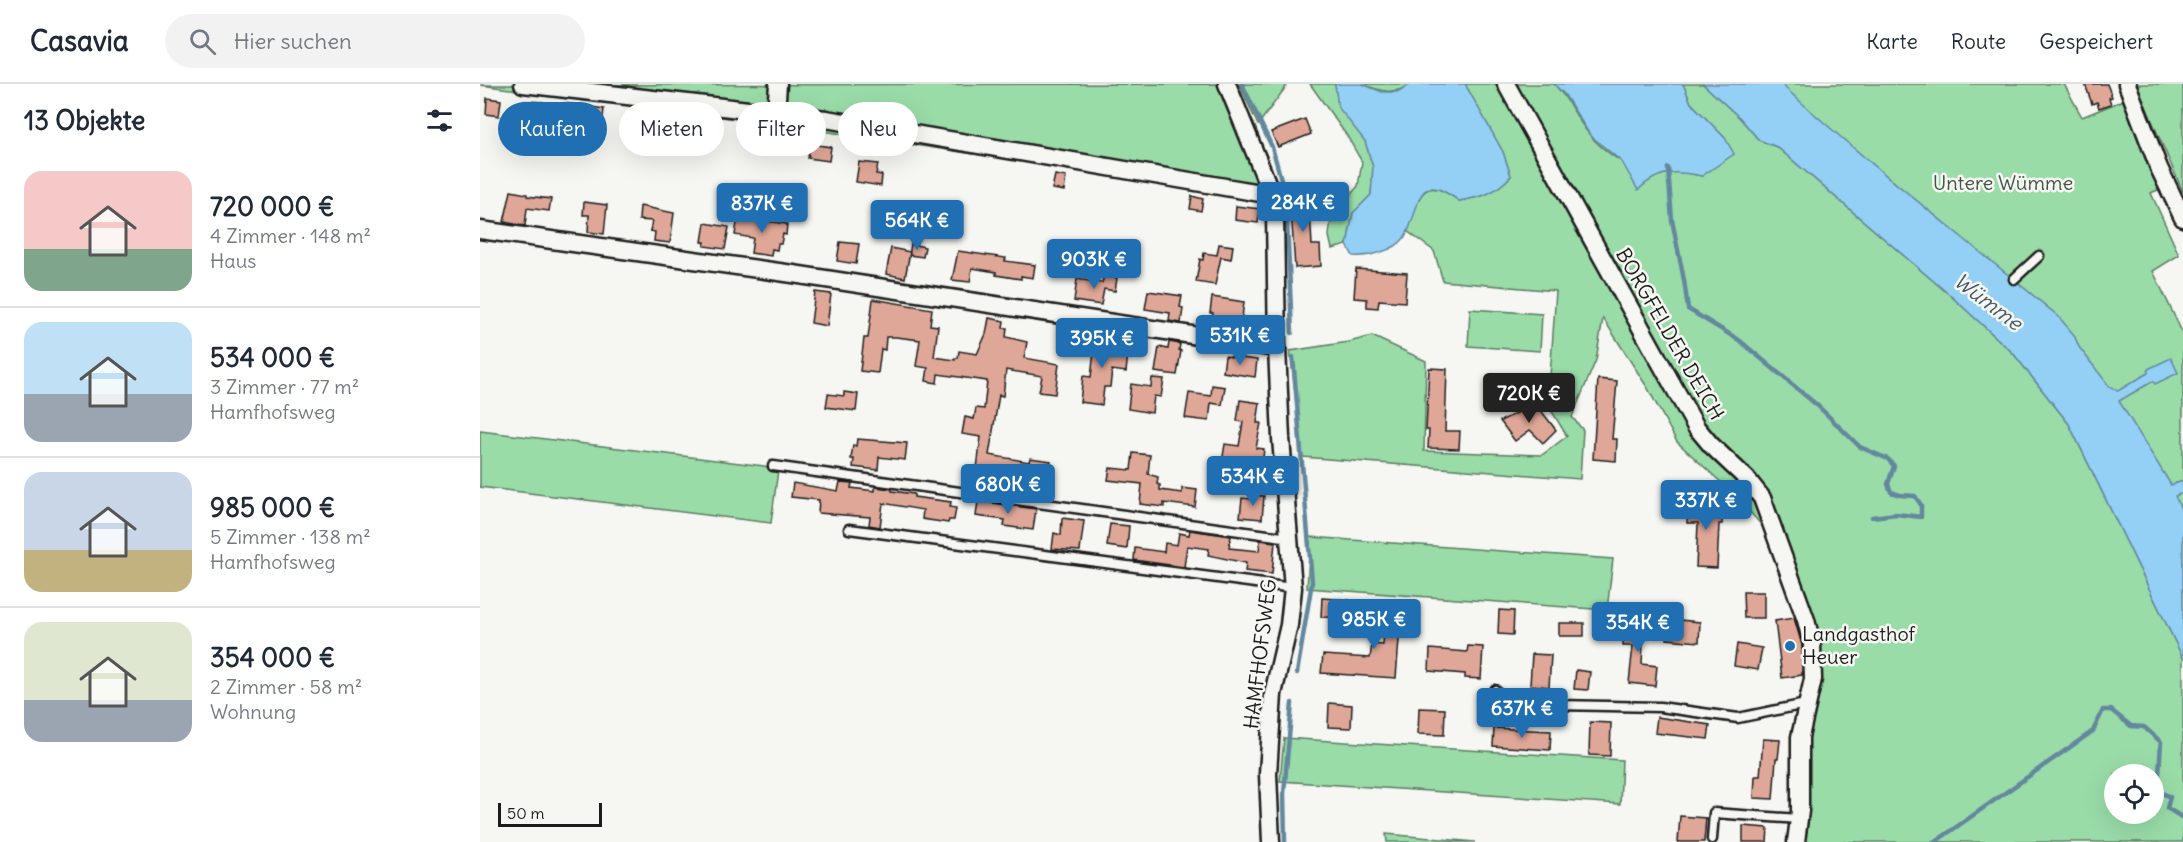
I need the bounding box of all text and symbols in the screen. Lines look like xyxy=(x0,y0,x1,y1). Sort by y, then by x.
search box xyxy=(165,14,585,68)
text: Casavia xyxy=(30,23,129,59)
icon: search xyxy=(186,25,219,58)
text: Hier suchen xyxy=(234,27,352,55)
text: Karte xyxy=(1866,28,1918,55)
text: Route xyxy=(1951,28,2006,55)
text: Gespeichert xyxy=(2039,28,2153,55)
chip: Kaufen xyxy=(498,102,607,156)
chip: Mieten xyxy=(619,102,724,156)
chip: Filter xyxy=(736,102,826,156)
chip: Neu xyxy=(838,102,918,156)
text: 13 Objekte xyxy=(24,104,145,137)
icon: filters xyxy=(423,104,456,137)
park label: Untere Wümme xyxy=(1933,170,2073,195)
pin: 284K € xyxy=(1254,182,1352,233)
pin: 837K € xyxy=(713,183,811,234)
text: 284K € xyxy=(1271,189,1335,214)
text: 720 000 € xyxy=(210,190,335,223)
text: 837K € xyxy=(731,190,793,215)
icon: home xyxy=(72,195,144,267)
pin: 564K € xyxy=(868,200,966,251)
text: 564K € xyxy=(885,207,949,232)
text: 4 Zimmer · 148 m² xyxy=(210,223,371,248)
pin: 903K € xyxy=(1045,239,1143,290)
street label: BORGFELDER DEICH xyxy=(1611,243,1730,424)
text: 903K € xyxy=(1061,246,1127,271)
text: Haus xyxy=(210,248,256,273)
water label: Wümme xyxy=(1949,267,2029,337)
pin: 531K € xyxy=(1191,315,1289,366)
pin: 395K € xyxy=(1053,318,1151,369)
text: 531K € xyxy=(1210,322,1270,347)
text: 395K € xyxy=(1070,325,1134,350)
text: 534 000 € xyxy=(210,341,335,374)
icon: home xyxy=(72,346,144,418)
pin: 720K € xyxy=(1480,373,1578,424)
text: 3 Zimmer · 77 m² xyxy=(210,374,359,399)
text: 720K € xyxy=(1497,380,1561,405)
text: Hamfhofsweg xyxy=(210,399,336,424)
pin: 534K € xyxy=(1204,456,1302,507)
text: 534K € xyxy=(1221,463,1285,488)
pin: 680K € xyxy=(959,464,1057,515)
text: 680K € xyxy=(975,471,1041,496)
pin: 337K € xyxy=(1657,480,1755,531)
text: 337K € xyxy=(1675,487,1737,512)
text: 985 000 € xyxy=(210,491,335,524)
icon: home xyxy=(72,496,144,568)
text: 5 Zimmer · 138 m² xyxy=(210,524,371,549)
text: Hamfhofsweg xyxy=(210,549,336,574)
street label: HAMFHOFSWEG xyxy=(1238,577,1281,730)
pin: 985K € xyxy=(1325,599,1423,650)
pin: 354K € xyxy=(1589,602,1687,653)
text: 985K € xyxy=(1342,606,1406,631)
text: 354K € xyxy=(1606,609,1670,634)
place label: Landgasthof Heuer xyxy=(1802,621,1916,669)
marker: Landgasthof Heuer xyxy=(1783,639,1797,653)
text: 354 000 € xyxy=(210,641,335,674)
icon: home xyxy=(72,646,144,718)
text: 2 Zimmer · 58 m² xyxy=(210,674,362,699)
pin: 637K € xyxy=(1473,688,1571,739)
text: 637K € xyxy=(1491,695,1553,720)
text: Wohnung xyxy=(210,699,296,724)
map controls xyxy=(2104,764,2164,824)
button: locate xyxy=(2104,764,2164,824)
scale bar xyxy=(498,800,602,828)
text: 50 m xyxy=(507,803,545,823)

